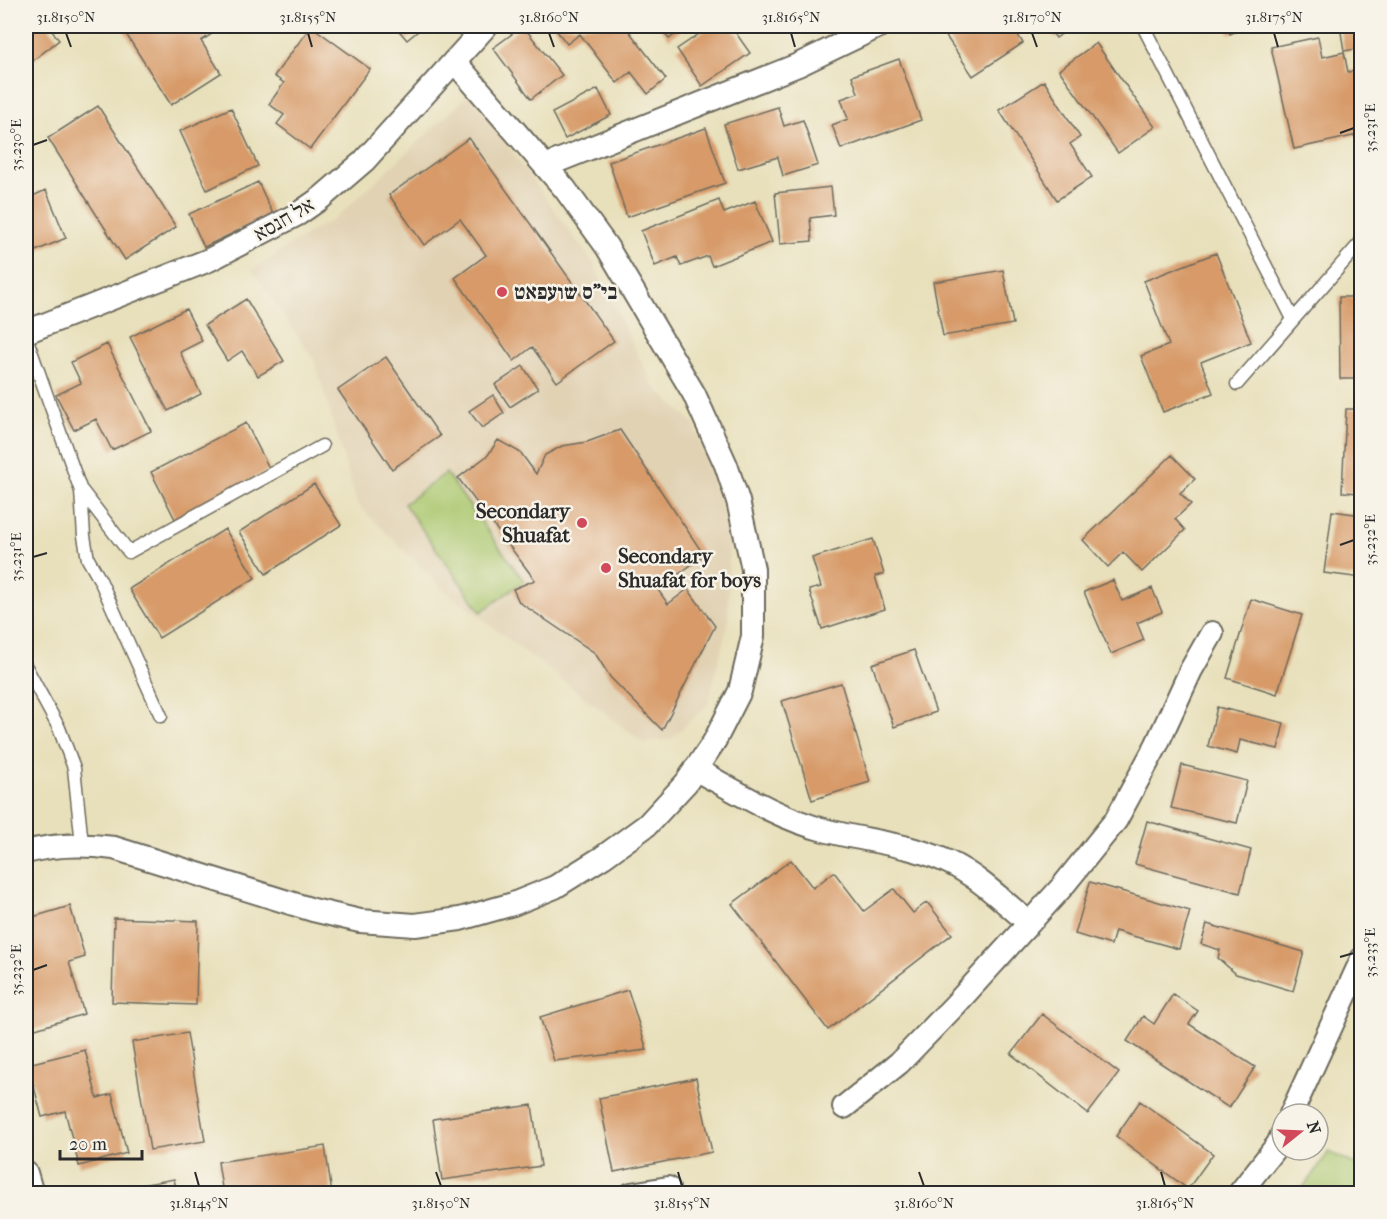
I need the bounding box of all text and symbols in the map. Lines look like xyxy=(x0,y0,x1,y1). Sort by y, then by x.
text: 31.8150°N xyxy=(37,8,96,26)
text: 31.8155°N xyxy=(280,8,337,26)
text: 31.8160°N xyxy=(519,8,580,26)
text: 31.8165°N xyxy=(762,8,821,26)
text: 31.8170°N xyxy=(1002,8,1062,26)
text: 31.8175°N xyxy=(1245,8,1304,26)
text: 35.231°E xyxy=(1361,103,1379,153)
text: 35.230°E xyxy=(7,119,25,171)
street label: אל חנסא xyxy=(250,192,318,246)
place label: בי"ס שועפאט xyxy=(514,280,617,304)
marker: בי"ס שועפאט xyxy=(495,285,509,299)
place label: Secondary Shuafat xyxy=(476,499,572,547)
text: 35.232°E xyxy=(1361,514,1379,566)
marker: Secondary Shuafat xyxy=(575,516,589,530)
text: 35.231°E xyxy=(7,532,25,582)
place label: Secondary Shuafat for boys xyxy=(618,544,761,592)
marker: Secondary Shuafat for boys xyxy=(599,561,613,575)
text: 35.233°E xyxy=(1361,928,1379,978)
text: 35.232°E xyxy=(7,944,25,996)
north arrow xyxy=(1270,1102,1330,1162)
text: N xyxy=(1303,1119,1325,1137)
scale bar xyxy=(60,1123,142,1161)
text: 20 m xyxy=(69,1134,107,1155)
text: 31.8145°N xyxy=(169,1194,229,1212)
text: 31.8150°N xyxy=(412,1194,471,1212)
text: 31.8155°N xyxy=(654,1194,711,1212)
text: 31.8160°N xyxy=(894,1194,955,1212)
text: 31.8165°N xyxy=(1136,1194,1195,1212)

